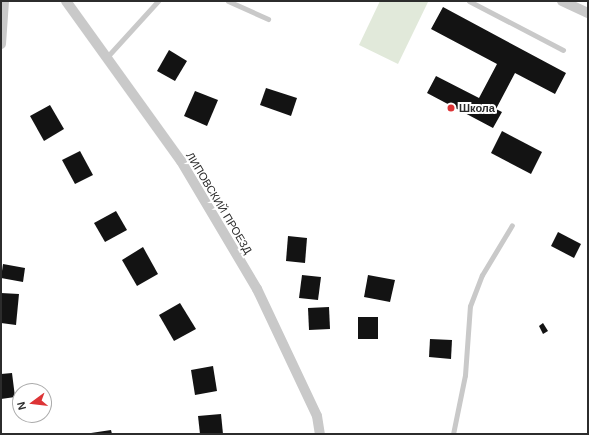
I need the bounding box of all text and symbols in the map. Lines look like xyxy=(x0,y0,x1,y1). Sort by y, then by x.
place label: Школа xyxy=(459,101,495,115)
marker: Школа xyxy=(446,103,456,113)
street label: ЛИПОВСКИЙ ПРОЕЗД xyxy=(183,150,255,256)
north arrow xyxy=(12,383,52,423)
text: N xyxy=(15,400,28,411)

